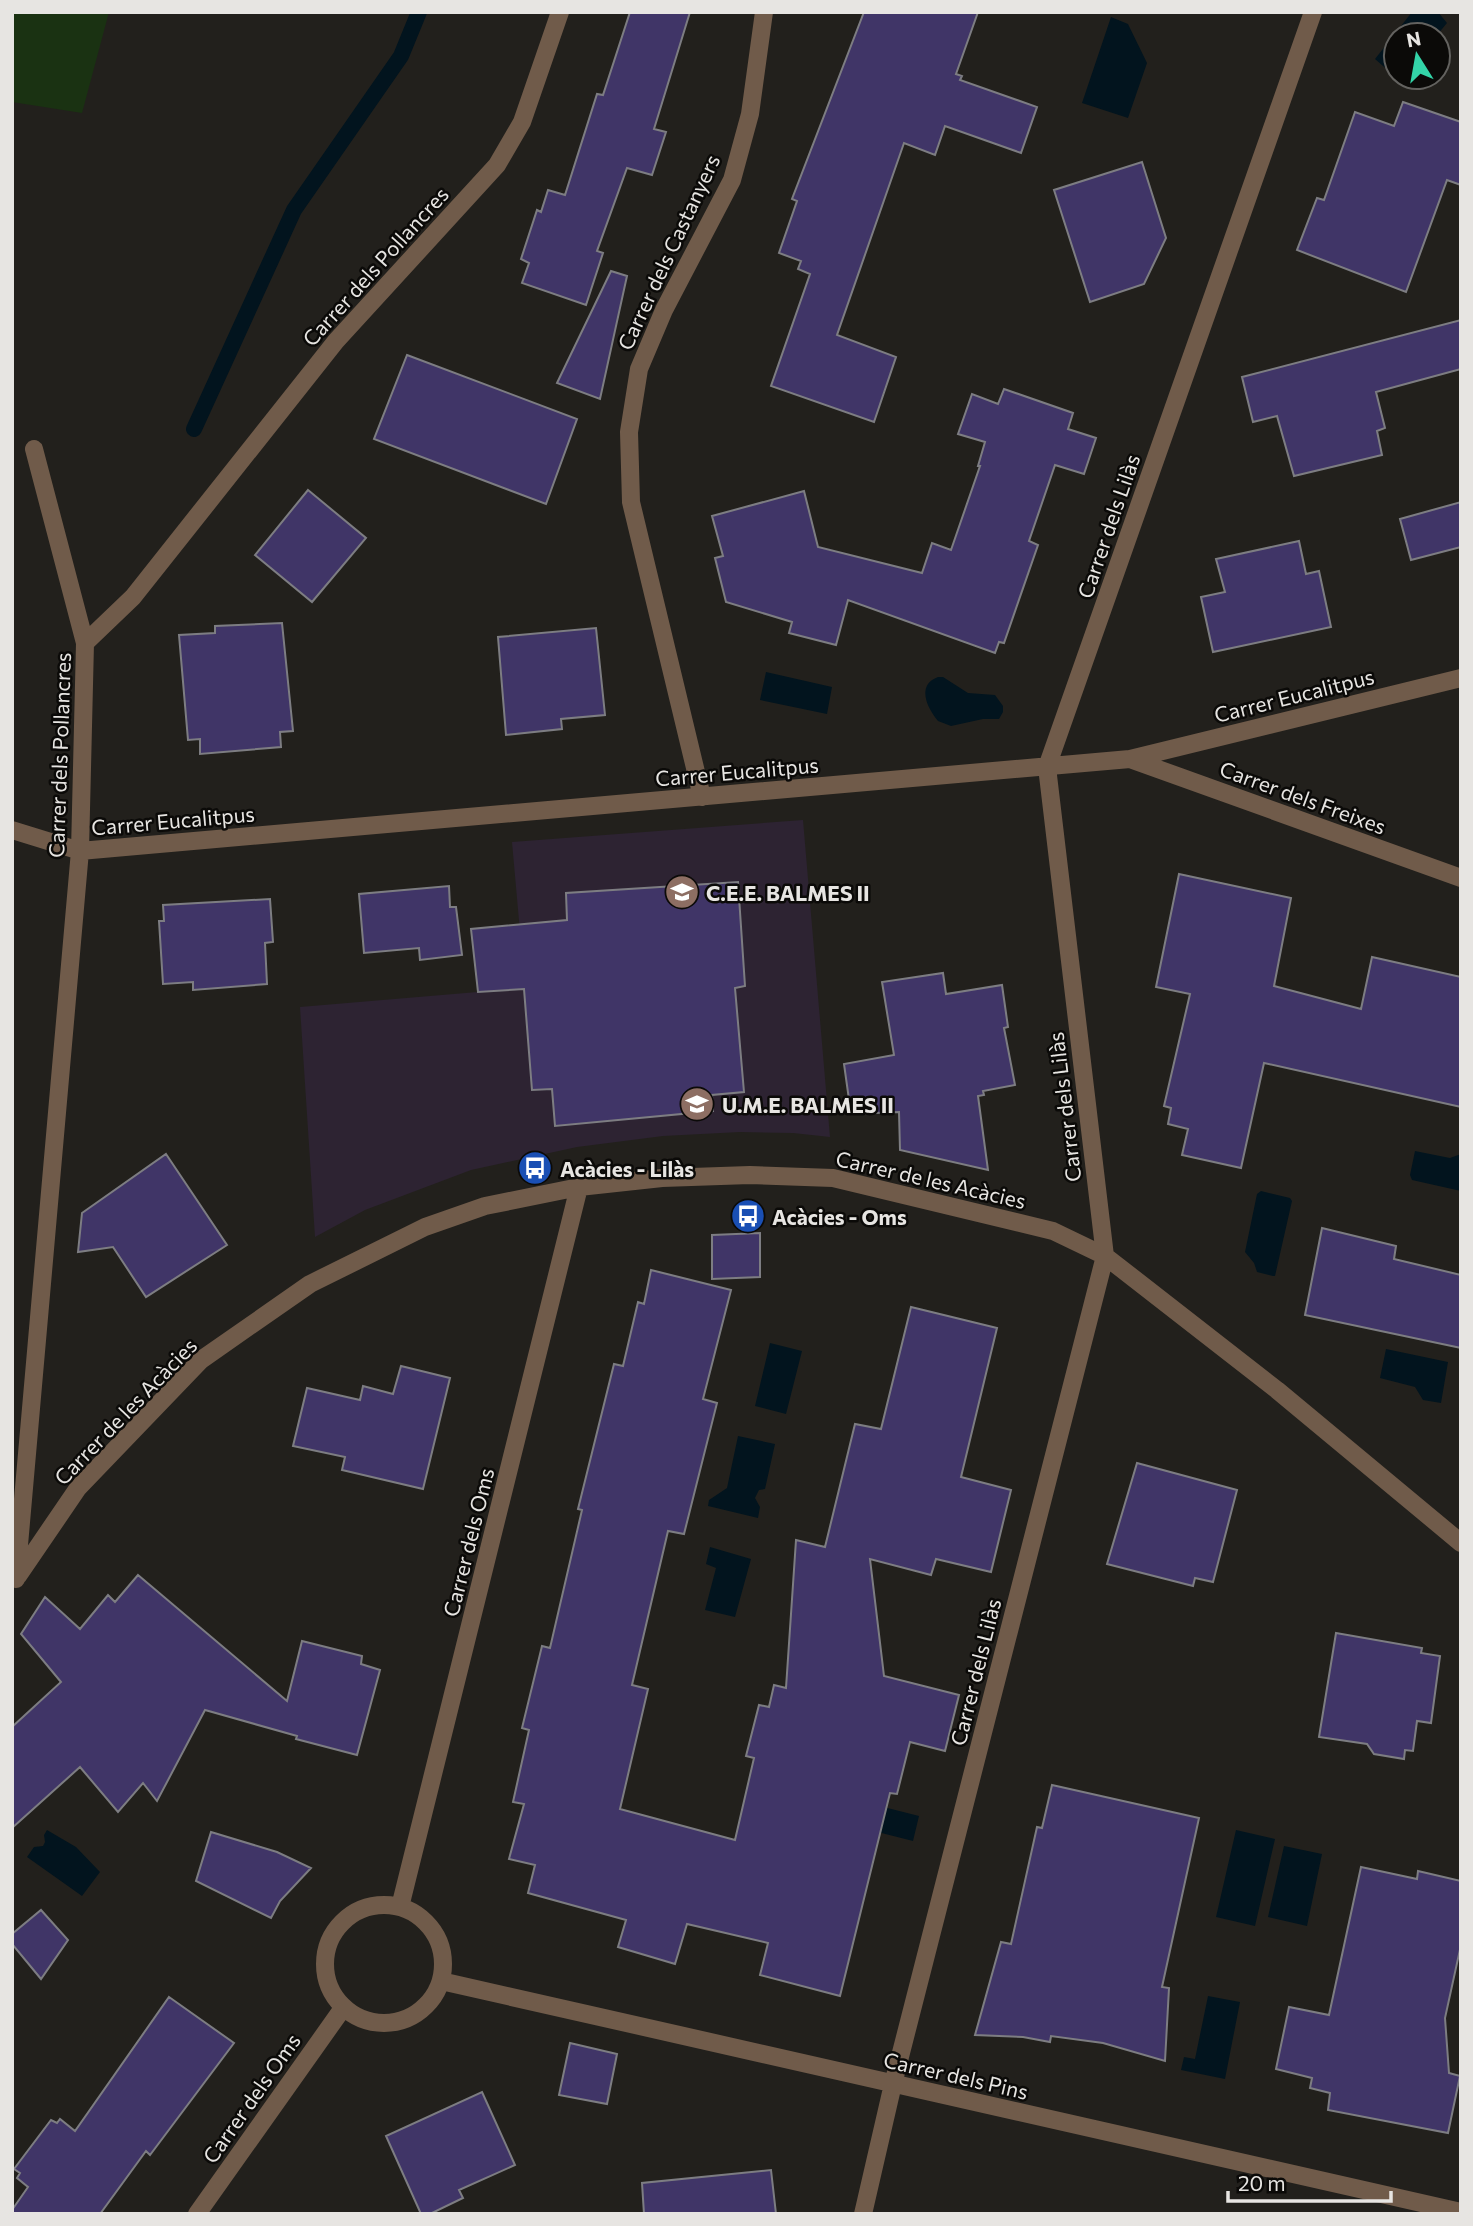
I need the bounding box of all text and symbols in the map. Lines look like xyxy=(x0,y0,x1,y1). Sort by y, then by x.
north arrow xyxy=(1382,21,1452,91)
text: N xyxy=(1404,26,1423,51)
street label: Carrer dels Castanyers xyxy=(612,150,724,354)
street label: Carrer dels Pollancres xyxy=(297,181,453,351)
street label: Carrer dels Lilàs xyxy=(1072,451,1144,601)
street label: Carrer dels Pollancres xyxy=(43,652,75,858)
street label: Carrer Eucalitpus xyxy=(1211,663,1377,727)
street label: Carrer Eucalitpus xyxy=(654,751,820,791)
street label: Carrer dels Freixes xyxy=(1217,755,1389,839)
street label: Carrer Eucalitpus xyxy=(90,800,256,840)
school or university icon: C.E.E. BALMES II xyxy=(663,873,701,911)
place label: C.E.E. BALMES II xyxy=(706,880,870,905)
street label: Carrer dels Lilàs xyxy=(1042,1031,1086,1183)
school or university icon: U.M.E. BALMES II xyxy=(678,1085,716,1123)
place label: U.M.E. BALMES II xyxy=(722,1092,894,1117)
street label: Carrer de les Acàcies xyxy=(834,1145,1028,1213)
bus stop icon: Acàcies - Lilàs xyxy=(516,1149,554,1187)
place label: Acàcies - Lilàs xyxy=(560,1156,694,1181)
bus stop icon: Acàcies - Oms xyxy=(729,1197,767,1235)
place label: Acàcies - Oms xyxy=(772,1204,907,1229)
street label: Carrer de les Acàcies xyxy=(49,1332,201,1490)
street label: Carrer dels Oms xyxy=(437,1465,499,1619)
street label: Carrer dels Lilàs xyxy=(945,1596,1005,1748)
street label: Carrer dels Oms xyxy=(197,2028,305,2168)
street label: Carrer dels Pins xyxy=(881,2046,1031,2104)
scale bar xyxy=(1228,2160,1391,2204)
text: 20 m xyxy=(1238,2170,1286,2195)

